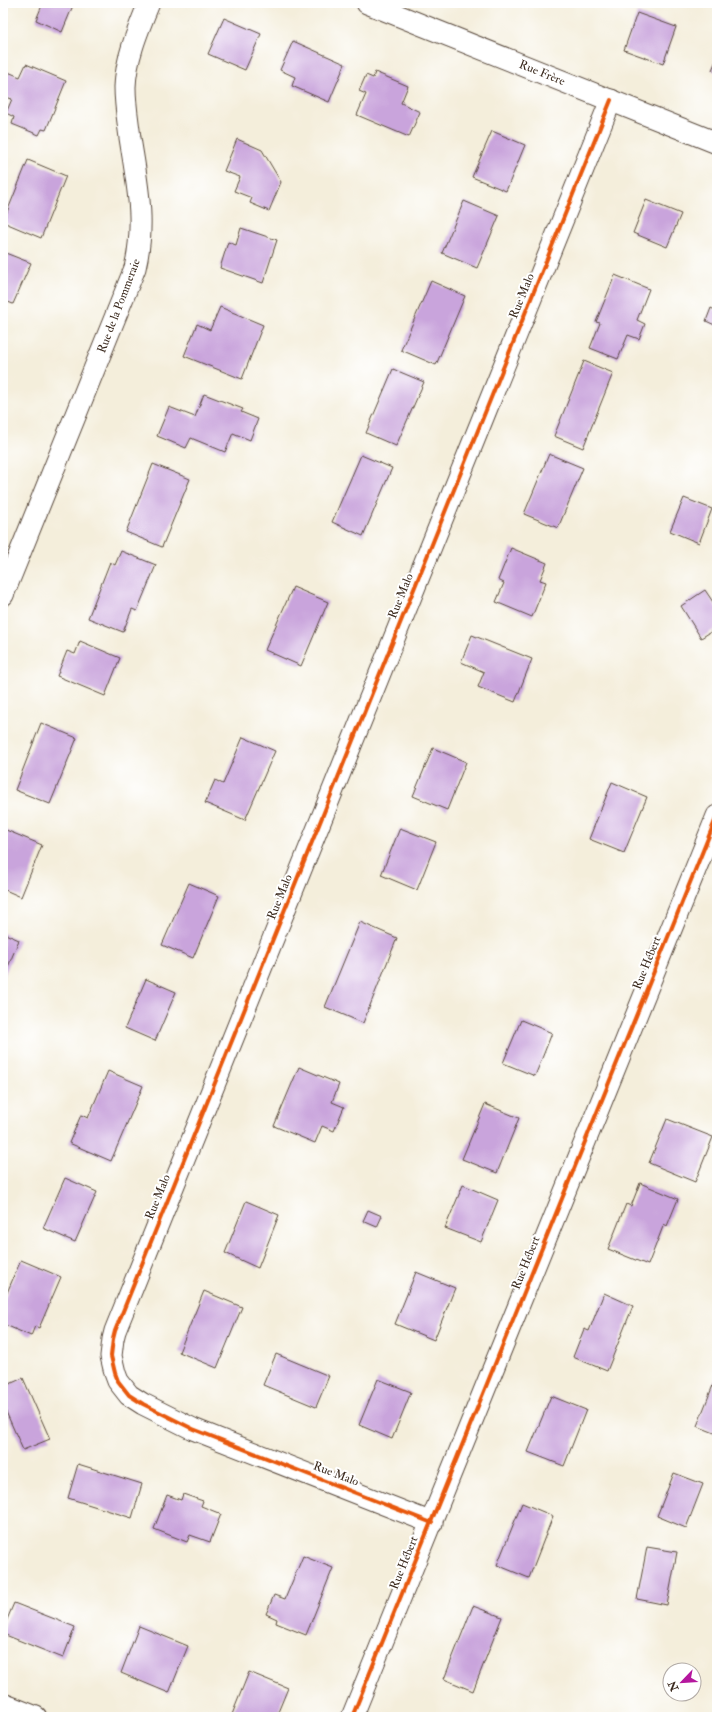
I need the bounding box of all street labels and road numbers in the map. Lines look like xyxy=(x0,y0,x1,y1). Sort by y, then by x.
street label: Rue Frère xyxy=(517,57,567,89)
street label: Rue de la Pommeraie xyxy=(94,257,144,355)
street label: Rue Malo xyxy=(506,271,538,321)
street label: Rue Malo xyxy=(385,571,417,621)
street label: Rue Malo xyxy=(264,872,296,922)
street label: Rue Hébert xyxy=(630,934,665,992)
street label: Rue Malo xyxy=(142,1172,174,1222)
street label: Rue Hébert xyxy=(509,1234,544,1292)
street label: Rue Malo xyxy=(311,1458,361,1490)
street label: Rue Hébert xyxy=(387,1534,422,1592)

